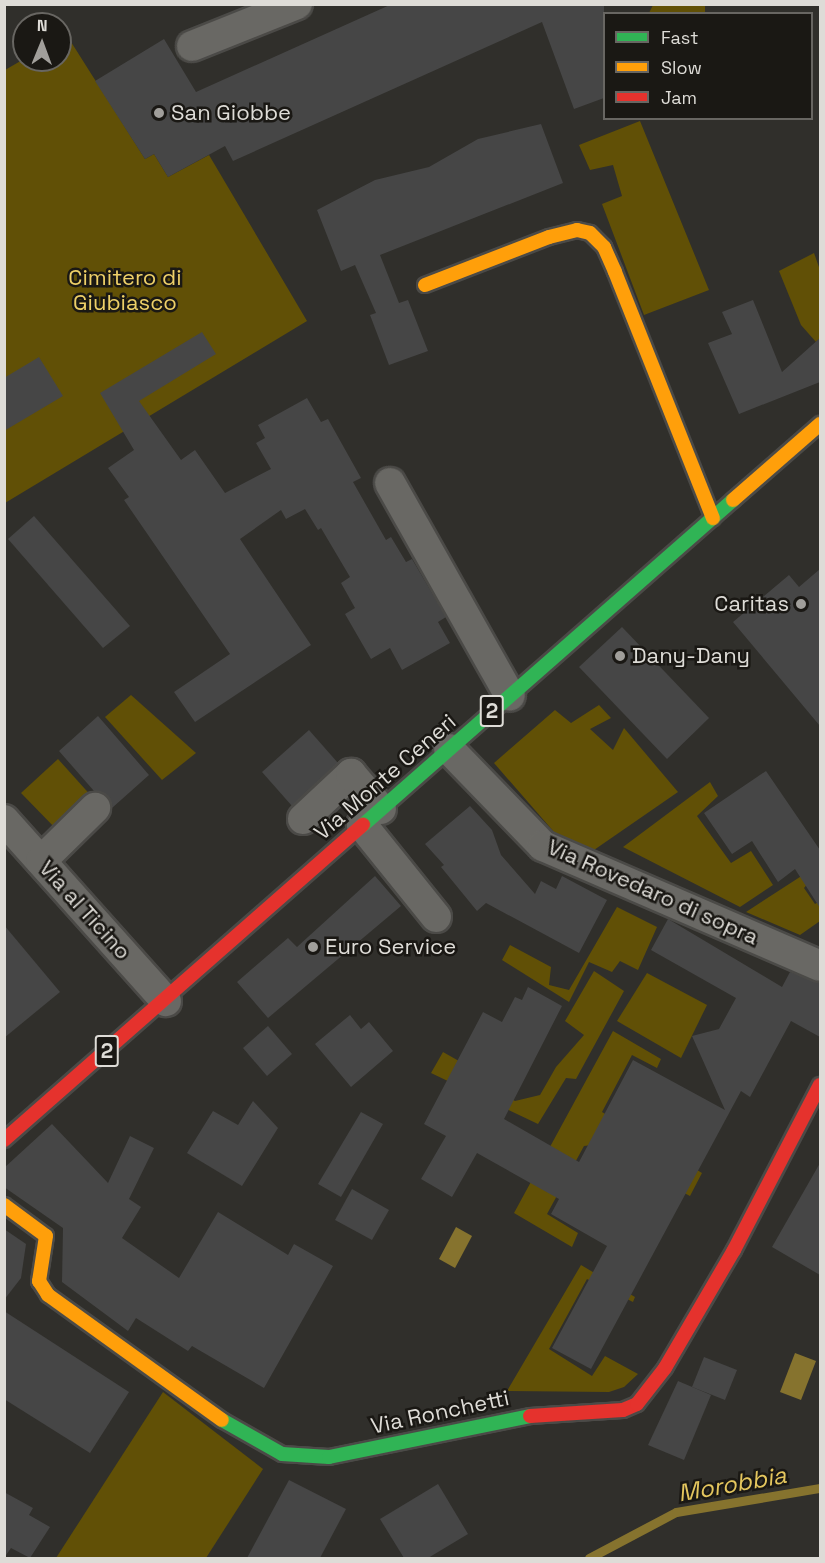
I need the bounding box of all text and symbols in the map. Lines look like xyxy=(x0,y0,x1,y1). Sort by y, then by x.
north arrow xyxy=(12,12,72,72)
legend xyxy=(603,12,813,120)
text: N xyxy=(37,15,48,36)
text: Fast xyxy=(661,26,698,49)
text: Slow xyxy=(661,56,702,79)
text: Jam xyxy=(661,86,697,109)
place label: San Giobbe xyxy=(171,100,291,126)
marker: San Giobbe xyxy=(152,106,166,120)
park label: Cimitero di Giubiasco xyxy=(68,264,182,316)
place label: Caritas xyxy=(714,591,789,617)
marker: Caritas xyxy=(794,597,808,611)
place label: Dany-Dany xyxy=(632,643,750,669)
marker: Dany-Dany xyxy=(613,649,627,663)
road number: 2 xyxy=(478,693,506,729)
street label: Via Monte Ceneri xyxy=(309,708,461,846)
street label: Via Rovedaro di sopra xyxy=(544,834,762,950)
street label: Via al Ticino xyxy=(33,855,137,965)
place label: Euro Service xyxy=(325,934,456,960)
marker: Euro Service xyxy=(306,940,320,954)
road number: 2 xyxy=(94,1033,120,1069)
street label: Via Ronchetti xyxy=(369,1384,511,1440)
water label: Morobbia xyxy=(676,1460,788,1508)

